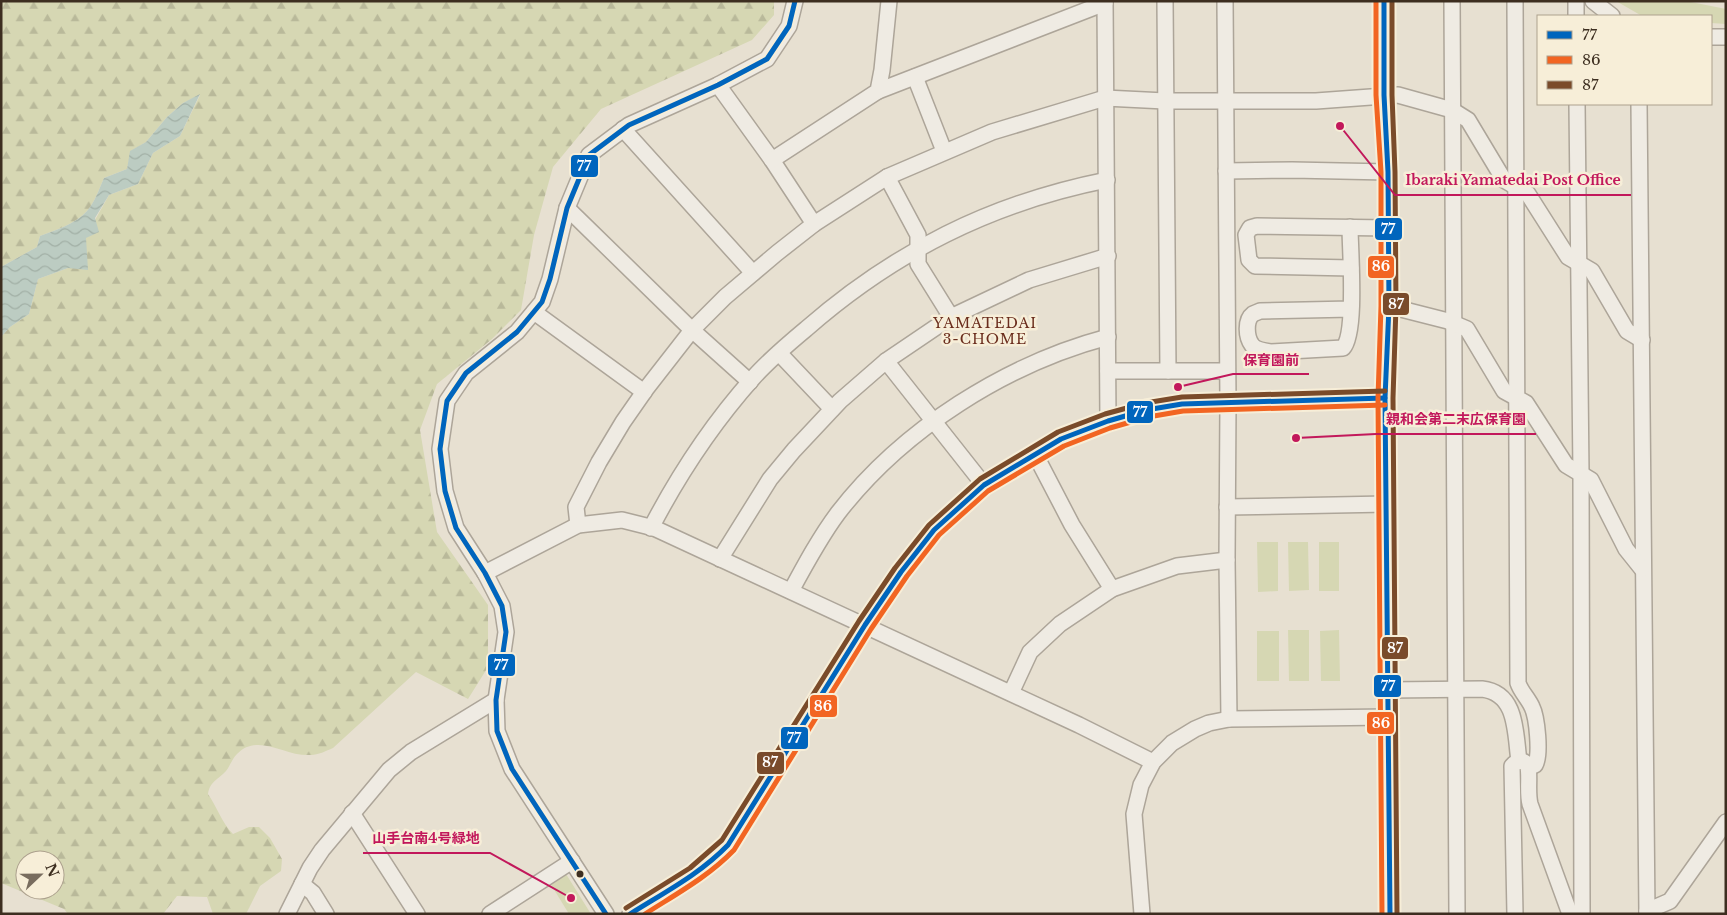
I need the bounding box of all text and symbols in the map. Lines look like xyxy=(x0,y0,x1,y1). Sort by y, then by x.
legend xyxy=(1537,15,1712,105)
text: 77 xyxy=(1582,25,1598,44)
text: 86 xyxy=(1582,50,1601,69)
text: 87 xyxy=(1582,75,1599,94)
line badge: 77 xyxy=(570,154,599,178)
text: 77 xyxy=(577,157,592,175)
callout: Ibaraki Yamatedai Post Office xyxy=(1395,166,1631,195)
text: Ibaraki Yamatedai Post Office xyxy=(1405,171,1621,189)
line badge: 77 xyxy=(1374,217,1403,241)
text: 77 xyxy=(1381,220,1396,238)
line badge: 86 xyxy=(1367,255,1395,279)
text: 86 xyxy=(1372,257,1390,275)
line badge: 87 xyxy=(1382,292,1410,316)
text: 87 xyxy=(1388,295,1405,313)
district label: YAMATEDAI 3-CHOME xyxy=(932,314,1037,348)
callout: 保育園前 xyxy=(1233,345,1309,374)
text: 保育園前 xyxy=(1243,351,1299,369)
line badge: 77 xyxy=(1126,400,1154,424)
text: 77 xyxy=(1133,403,1148,421)
callout: 親和会第二末広保育園 xyxy=(1376,405,1536,434)
text: 親和会第二末広保育園 xyxy=(1386,410,1526,428)
line badge: 87 xyxy=(1381,636,1409,660)
text: 87 xyxy=(1387,639,1404,657)
line badge: 77 xyxy=(487,653,516,677)
text: 77 xyxy=(494,656,509,674)
line badge: 77 xyxy=(1373,674,1402,698)
text: 77 xyxy=(1381,677,1396,695)
line badge: 86 xyxy=(809,694,838,718)
text: 86 xyxy=(814,697,832,715)
line badge: 86 xyxy=(1366,711,1395,735)
text: 86 xyxy=(1372,714,1390,732)
line badge: 77 xyxy=(780,726,809,750)
text: 77 xyxy=(787,729,802,747)
line badge: 87 xyxy=(756,751,785,775)
text: 87 xyxy=(762,753,779,771)
callout: 山手台南4号緑地 xyxy=(363,824,490,853)
text: 山手台南4号緑地 xyxy=(372,829,480,847)
north arrow xyxy=(15,850,65,900)
text: N xyxy=(41,861,63,880)
unlabelled marker xyxy=(575,869,585,879)

